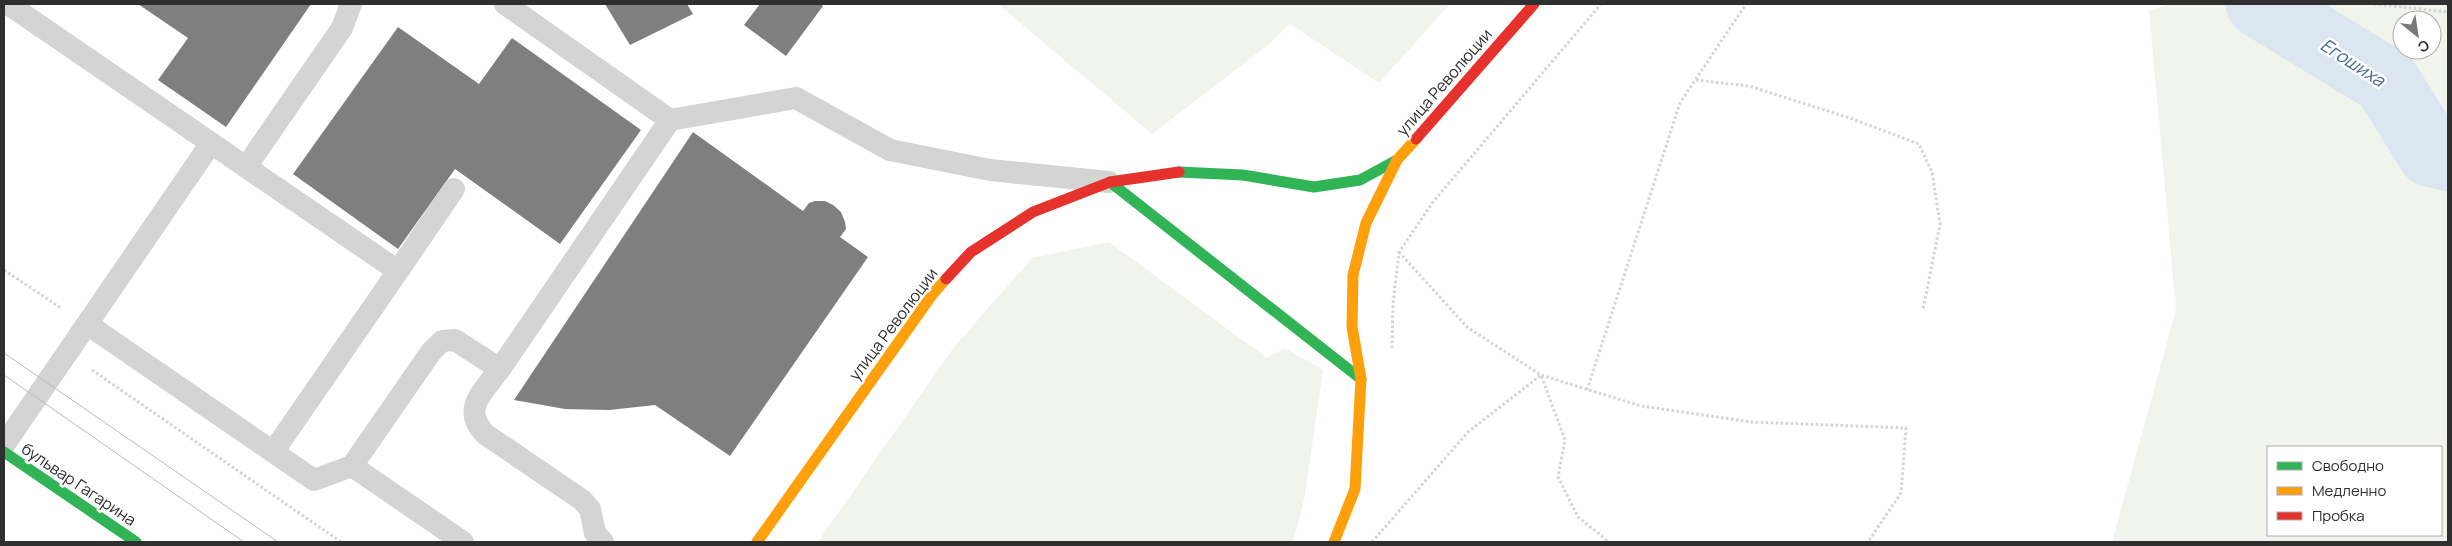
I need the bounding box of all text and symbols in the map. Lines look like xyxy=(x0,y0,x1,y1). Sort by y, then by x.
north arrow xyxy=(2392,10,2442,60)
street label: улица Революции xyxy=(1391,24,1497,140)
water label: Егошиха xyxy=(2316,32,2391,92)
text: С xyxy=(2415,36,2433,58)
street label: улица Революции xyxy=(843,263,943,385)
street label: бульвар Гагарина xyxy=(17,437,141,531)
legend xyxy=(2267,446,2442,536)
text: Свободно xyxy=(2312,455,2384,476)
text: Медленно xyxy=(2312,480,2386,501)
text: Пробка xyxy=(2312,505,2365,526)

